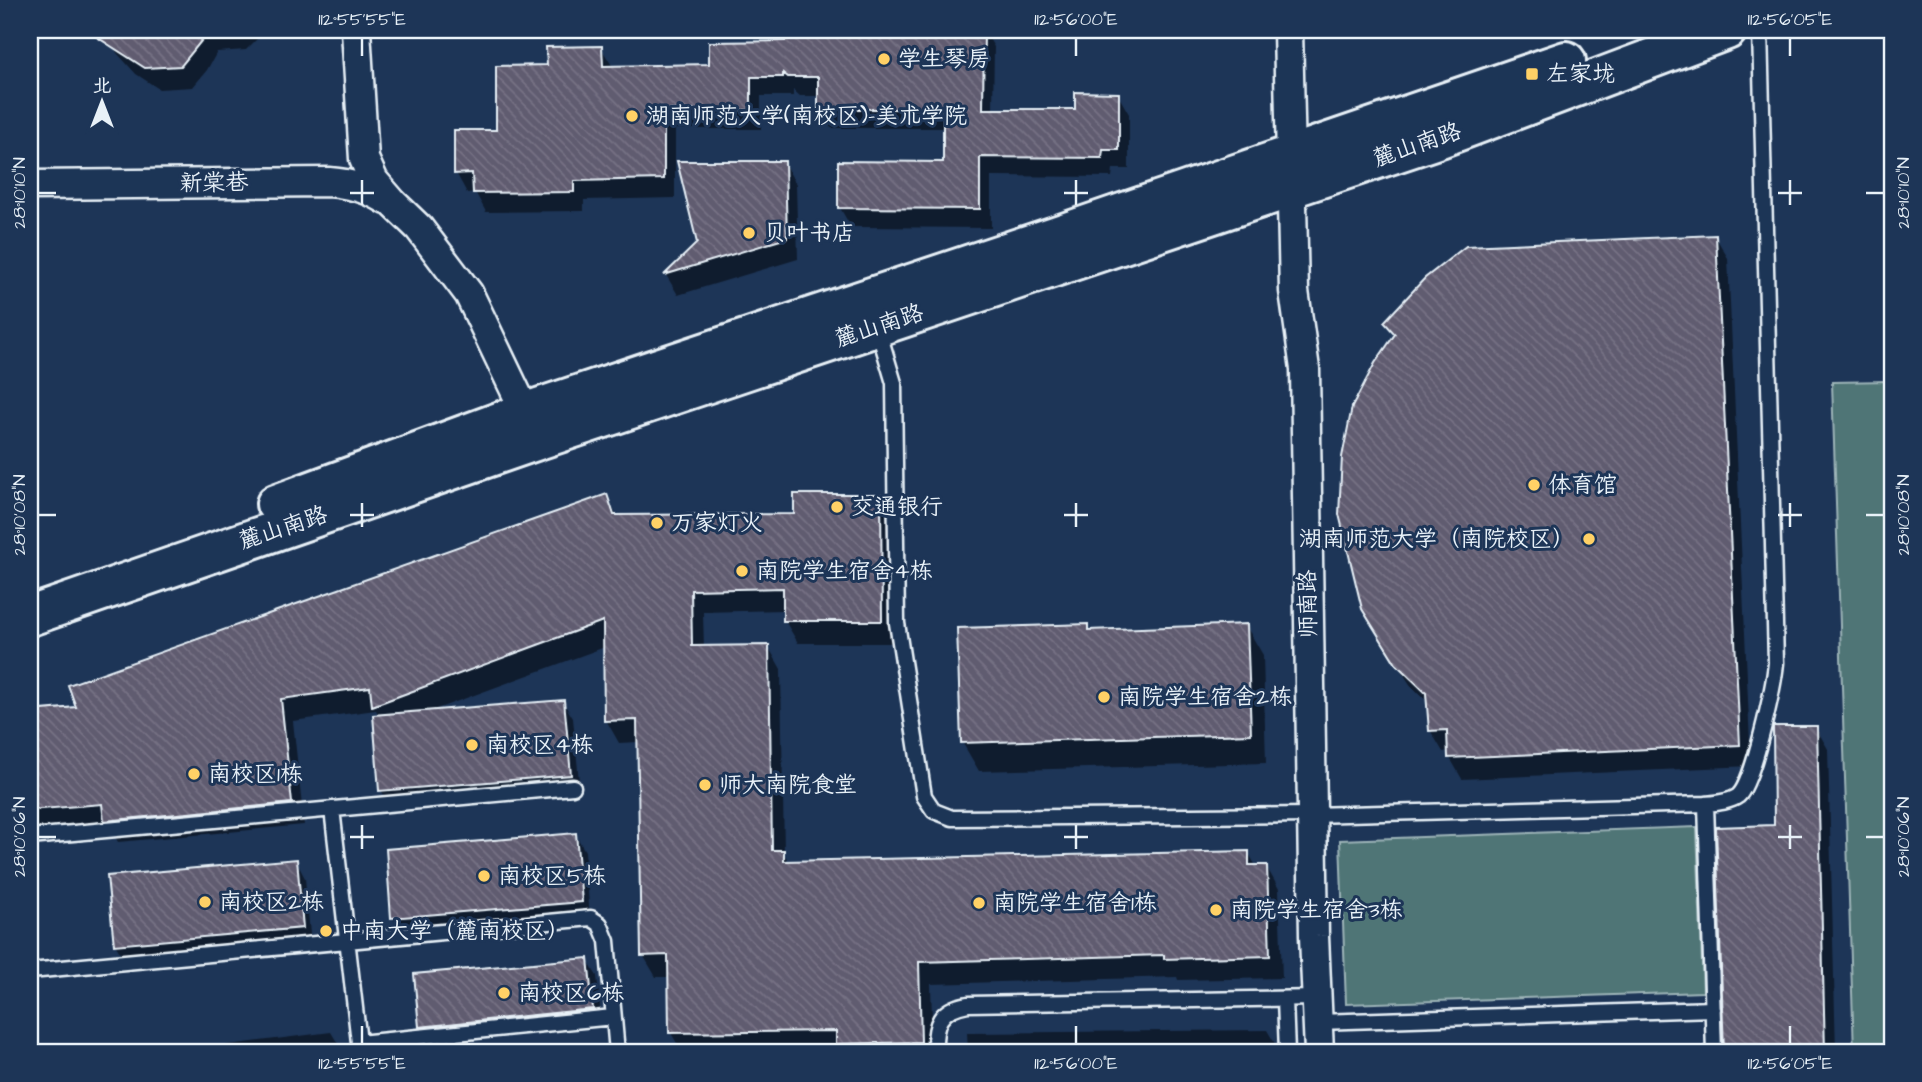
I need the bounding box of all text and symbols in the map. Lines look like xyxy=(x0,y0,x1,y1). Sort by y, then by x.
text: 112°55'55"E xyxy=(318,7,406,32)
text: 112°56'00"E xyxy=(1034,7,1118,32)
text: 112°56'05"E xyxy=(1748,7,1833,32)
place label: 学生琴房 xyxy=(898,43,990,75)
marker: 学生琴房 xyxy=(876,51,892,67)
place label: 左家垅 xyxy=(1546,58,1615,90)
north arrow xyxy=(66,66,136,136)
marker: 左家垅 xyxy=(1524,66,1540,82)
text: 北 xyxy=(92,73,112,100)
place label: 湖南师范大学(南校区)-美术学院 xyxy=(646,100,967,132)
marker: 湖南师范大学(南校区)-美术学院 xyxy=(624,108,640,124)
street label: 麓山南路 xyxy=(1368,115,1466,175)
text: 28°10'10"N xyxy=(7,157,32,229)
text: 28°10'10"N xyxy=(1891,157,1916,229)
street label: 新棠巷 xyxy=(179,166,250,200)
place label: 贝叶书店 xyxy=(763,217,855,249)
marker: 贝叶书店 xyxy=(741,225,757,241)
street label: 麓山南路 xyxy=(830,297,928,355)
place label: 体育馆 xyxy=(1548,469,1617,501)
text: 28°10'08"N xyxy=(7,474,32,556)
text: 28°10'08"N xyxy=(1891,474,1916,556)
marker: 体育馆 xyxy=(1526,477,1542,493)
place label: 交通银行 xyxy=(851,491,943,523)
street label: 麓山南路 xyxy=(234,499,332,557)
marker: 交通银行 xyxy=(829,499,845,515)
place label: 万家灯火 xyxy=(671,507,763,539)
marker: 万家灯火 xyxy=(649,515,665,531)
place label: 湖南师范大学（南院校区） xyxy=(1299,523,1575,555)
marker: 湖南师范大学（南院校区） xyxy=(1581,531,1597,547)
place label: 南院学生宿舍4栋 xyxy=(756,555,933,587)
marker: 南院学生宿舍4栋 xyxy=(734,563,750,579)
street label: 师南路 xyxy=(1291,569,1325,639)
place label: 南院学生宿舍2栋 xyxy=(1118,681,1292,713)
marker: 南院学生宿舍2栋 xyxy=(1096,689,1112,705)
place label: 南校区4栋 xyxy=(486,729,594,761)
marker: 南校区4栋 xyxy=(464,737,480,753)
place label: 南校区1栋 xyxy=(208,758,303,790)
marker: 南校区1栋 xyxy=(186,766,202,782)
place label: 师大南院食堂 xyxy=(719,769,857,801)
marker: 师大南院食堂 xyxy=(697,777,713,793)
text: 28°10'06"N xyxy=(7,797,32,877)
text: 28°10'06"N xyxy=(1891,797,1916,877)
place label: 南校区5栋 xyxy=(498,860,606,892)
marker: 南校区5栋 xyxy=(476,868,492,884)
place label: 南校区2栋 xyxy=(219,886,324,918)
place label: 南院学生宿舍1栋 xyxy=(993,887,1157,919)
marker: 南校区2栋 xyxy=(197,894,213,910)
place label: 南院学生宿舍3栋 xyxy=(1230,894,1403,926)
marker: 南院学生宿舍1栋 xyxy=(971,895,987,911)
marker: 南院学生宿舍3栋 xyxy=(1208,902,1224,918)
place label: 中南大学（麓南校区） xyxy=(340,915,570,947)
marker: 中南大学（麓南校区） xyxy=(318,923,334,939)
place label: 南校区6栋 xyxy=(518,977,624,1009)
marker: 南校区6栋 xyxy=(496,985,512,1001)
text: 112°55'55"E xyxy=(318,1051,406,1076)
text: 112°56'00"E xyxy=(1034,1051,1118,1076)
text: 112°56'05"E xyxy=(1748,1051,1833,1076)

